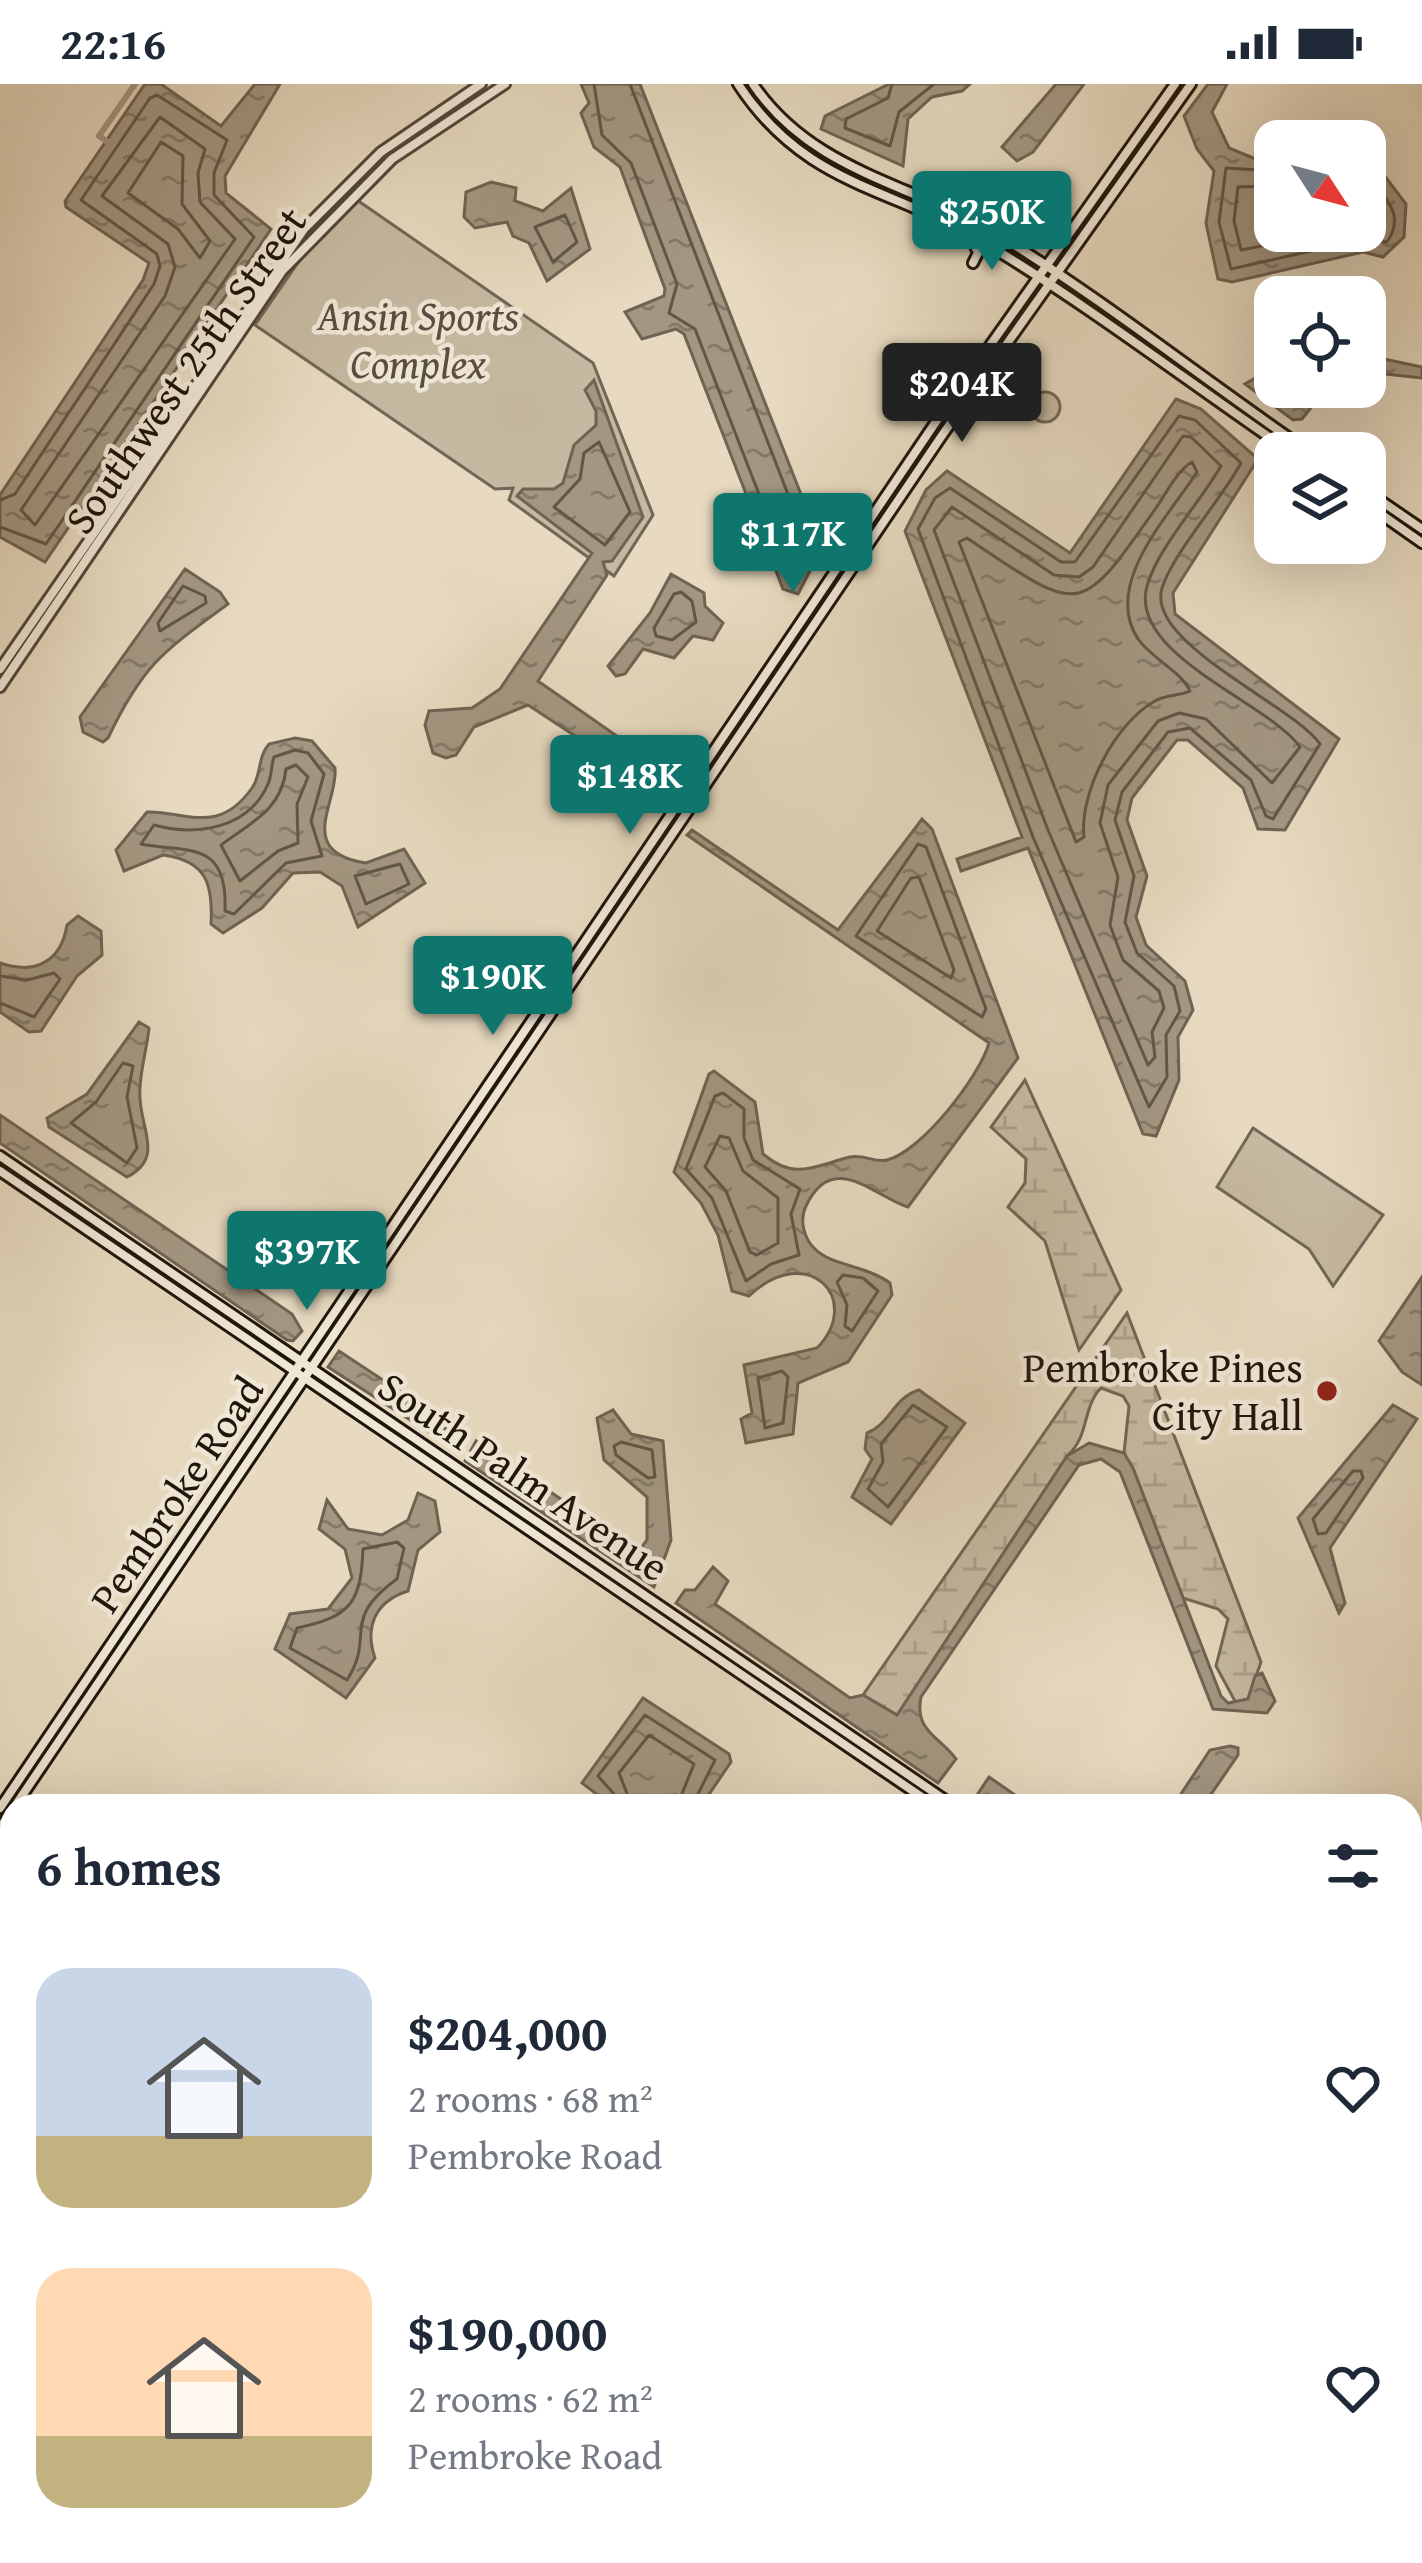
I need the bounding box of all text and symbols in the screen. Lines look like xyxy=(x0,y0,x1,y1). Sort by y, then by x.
text: 22:16 xyxy=(60,10,166,75)
north arrow xyxy=(1254,120,1386,252)
map controls xyxy=(1254,120,1386,564)
pin: $250K xyxy=(908,171,1076,273)
text: $250K xyxy=(939,181,1045,238)
street label: Southwest 25th Street xyxy=(49,194,321,546)
button: locate xyxy=(1254,276,1386,408)
park label: Ansin Sports Complex xyxy=(316,284,519,393)
pin: $204K xyxy=(878,343,1046,445)
text: $204K xyxy=(909,353,1015,410)
button: layers xyxy=(1254,432,1386,564)
pin: $117K xyxy=(709,493,877,595)
text: $117K xyxy=(740,503,846,560)
pin: $148K xyxy=(546,735,714,837)
text: $148K xyxy=(577,745,683,802)
pin: $190K xyxy=(409,936,577,1038)
text: $190K xyxy=(440,946,546,1003)
pin: $397K xyxy=(223,1211,391,1313)
text: $397K xyxy=(254,1221,360,1278)
place label: Pembroke Pines City Hall xyxy=(1023,1336,1303,1445)
street label: South Palm Avenue xyxy=(367,1355,682,1596)
street label: Pembroke Road xyxy=(74,1363,278,1624)
marker: Pembroke Pines City Hall xyxy=(1314,1378,1340,1404)
text: 6 homes xyxy=(36,1829,222,1904)
icon: filters xyxy=(1320,1833,1386,1899)
text: $204,000 xyxy=(408,1994,607,2069)
icon: home xyxy=(132,2016,276,2160)
icon: heart xyxy=(1320,2055,1386,2121)
text: 2 rooms · 68 m² xyxy=(408,2069,653,2126)
text: Pembroke Road xyxy=(408,2126,662,2183)
text: $190,000 xyxy=(408,2294,607,2369)
icon: home xyxy=(132,2316,276,2460)
icon: heart xyxy=(1320,2355,1386,2421)
text: 2 rooms · 62 m² xyxy=(408,2369,653,2426)
text: Pembroke Road xyxy=(408,2426,662,2483)

